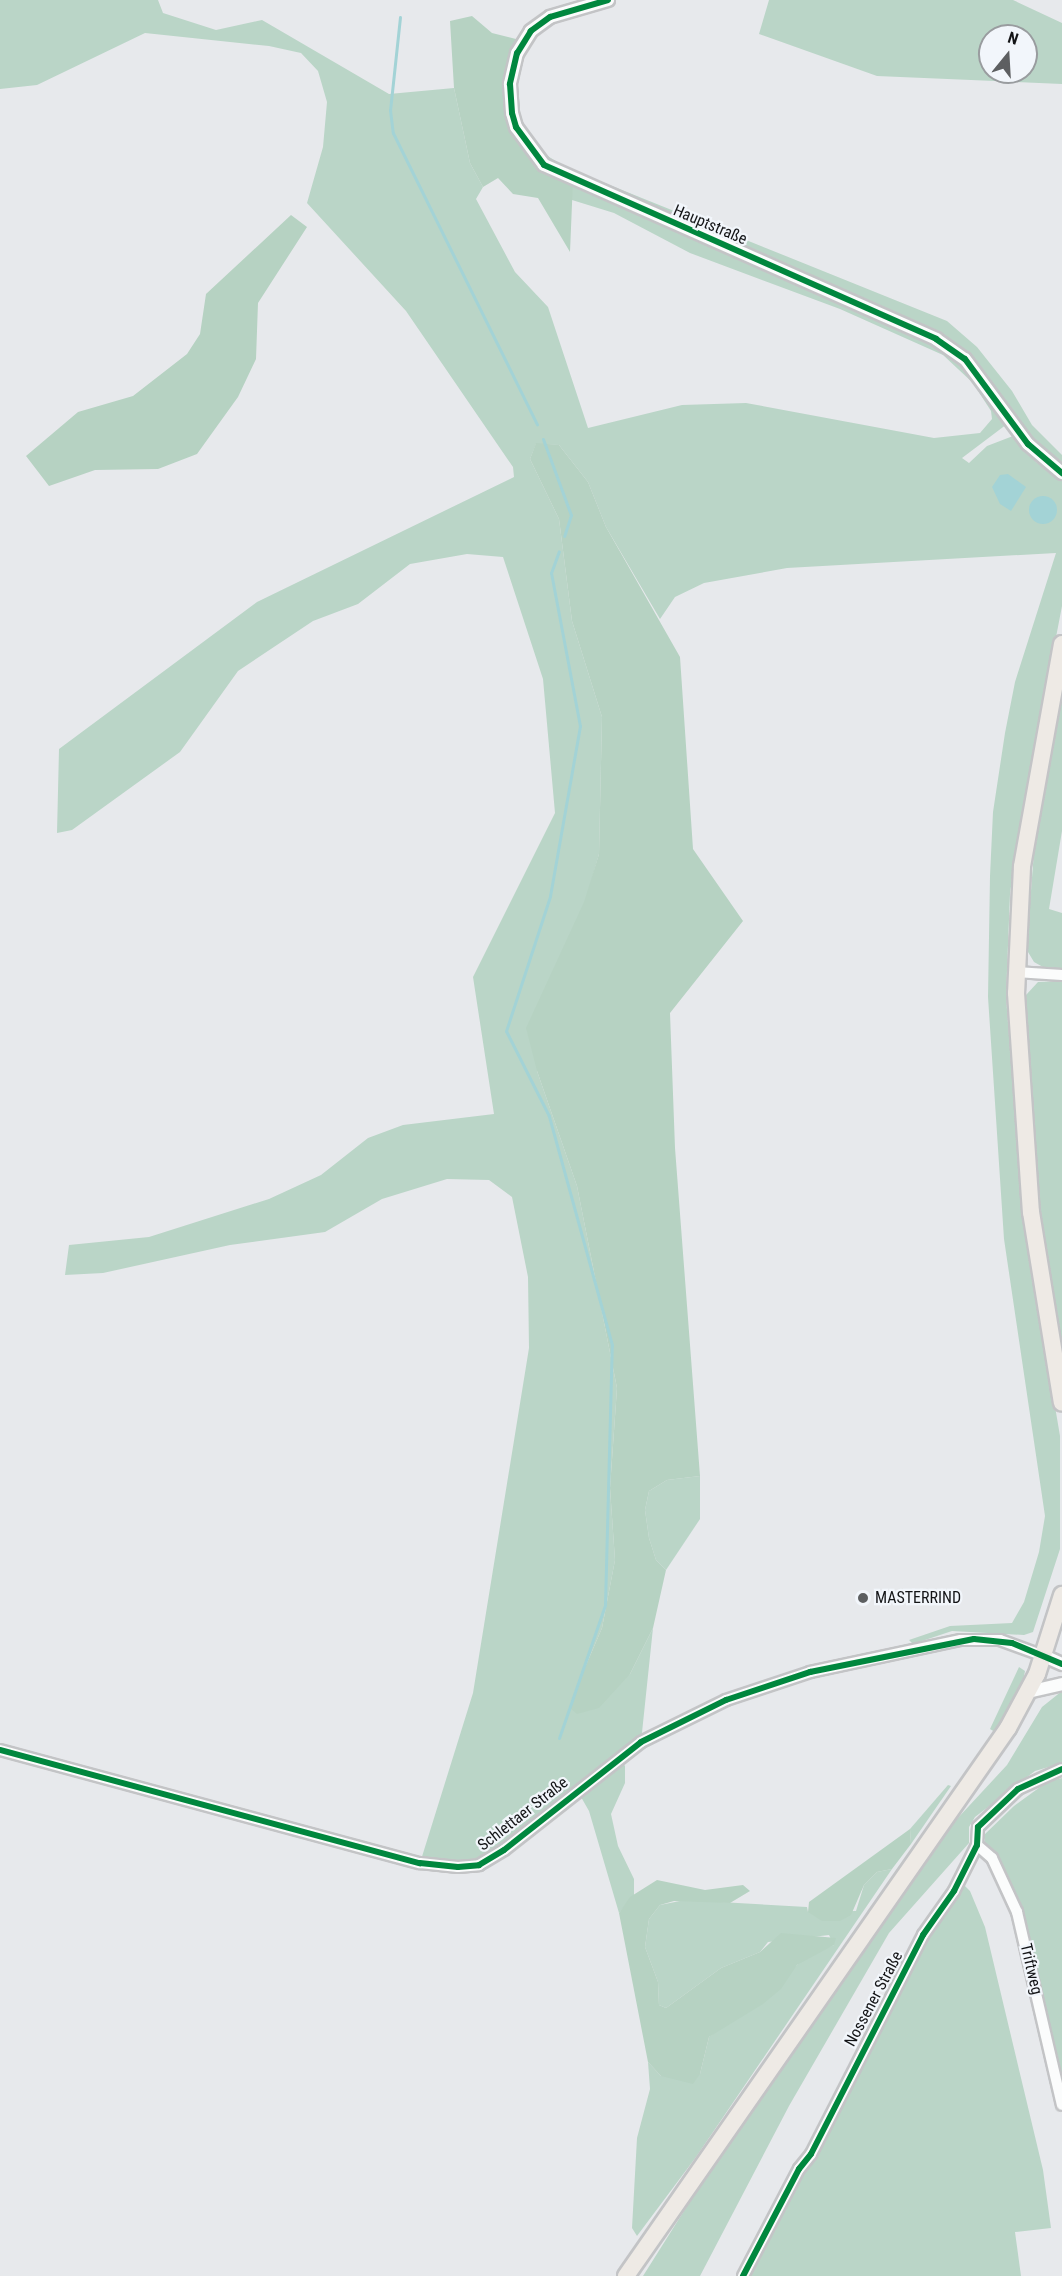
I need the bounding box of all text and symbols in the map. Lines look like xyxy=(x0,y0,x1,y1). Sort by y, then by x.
north arrow xyxy=(978,24,1038,84)
text: N xyxy=(1005,28,1021,49)
street label: Hauptstraße xyxy=(670,201,750,249)
place label: MASTERRIND xyxy=(875,1588,961,1608)
marker: MASTERRIND xyxy=(856,1591,870,1605)
street label: Schlettaer Straße xyxy=(474,1773,572,1855)
street label: Triftweg xyxy=(1016,1942,1046,1996)
street label: Nossener Straße xyxy=(841,1948,907,2050)

